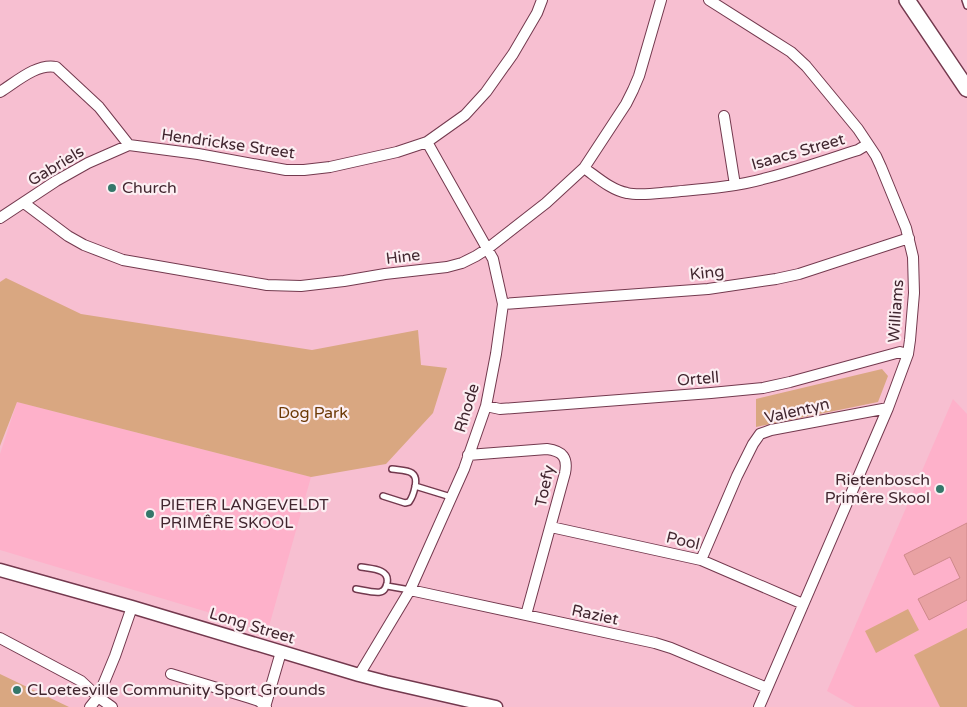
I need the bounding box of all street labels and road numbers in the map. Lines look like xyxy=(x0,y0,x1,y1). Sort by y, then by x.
street label: Hendrickse Street xyxy=(160,125,296,163)
street label: Isaacs Street xyxy=(749,129,847,175)
street label: Gabriels xyxy=(24,141,88,191)
street label: Hine xyxy=(385,245,421,269)
street label: King xyxy=(689,261,725,285)
street label: Williams xyxy=(884,279,908,343)
street label: Ortell xyxy=(676,367,720,391)
street label: Rhode xyxy=(450,381,484,435)
street label: Valentyn xyxy=(763,394,831,428)
street label: Toefy xyxy=(531,463,559,509)
street label: Pool xyxy=(664,527,702,555)
street label: Raziet xyxy=(570,600,620,630)
street label: Long Street xyxy=(207,603,297,649)

